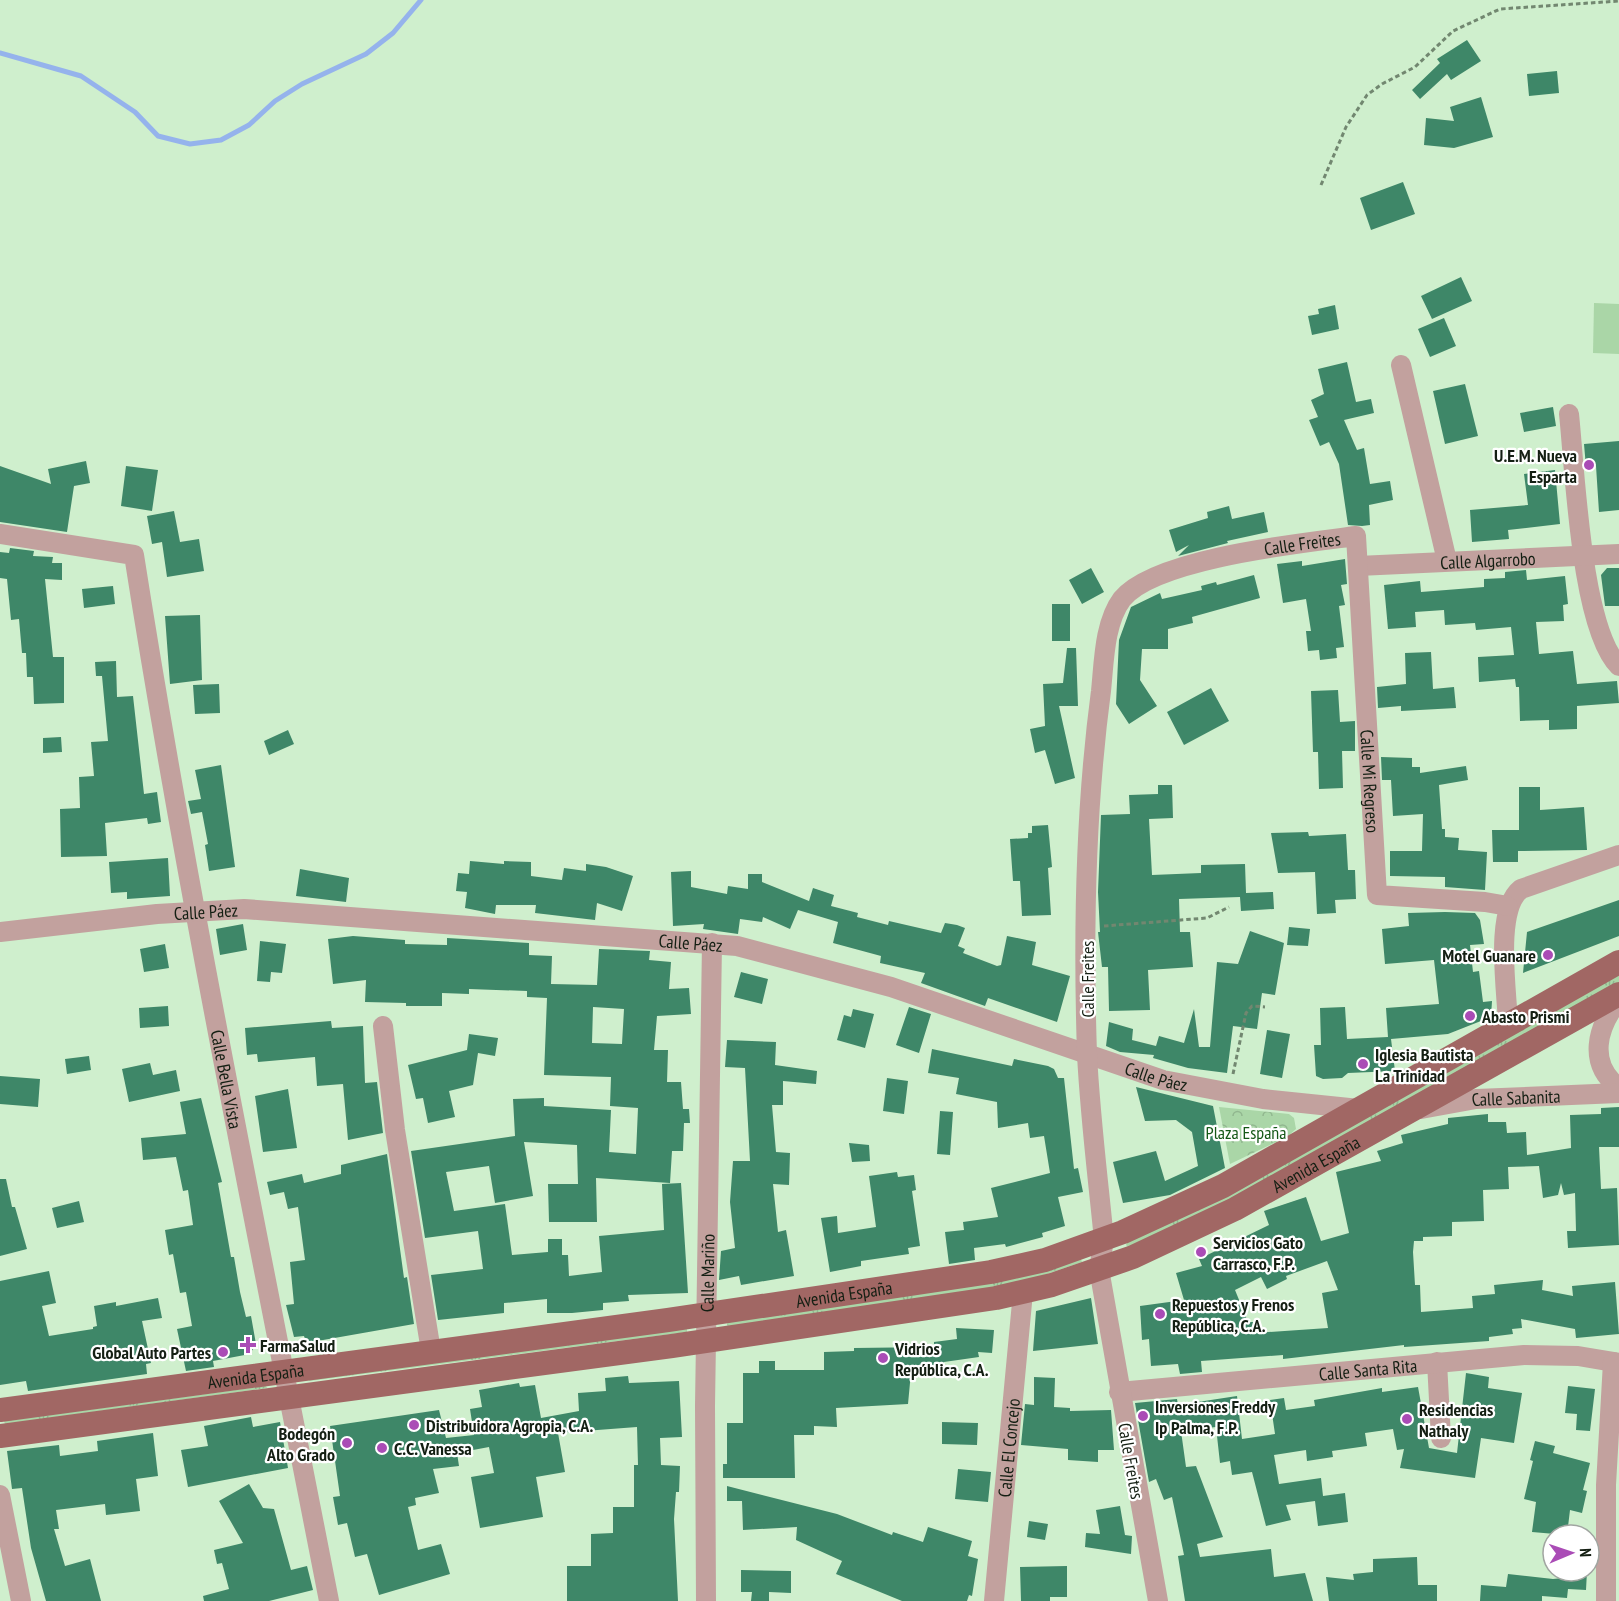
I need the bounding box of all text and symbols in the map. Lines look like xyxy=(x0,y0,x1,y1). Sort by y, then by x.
place label: U.E.M. Nueva Esparta xyxy=(1494,444,1577,488)
marker: U.E.M. Nueva Esparta xyxy=(1582,458,1596,472)
street label: Calle Freites xyxy=(1262,527,1342,560)
street label: Calle Algarrobo xyxy=(1440,546,1536,574)
street label: Calle Mi Regreso xyxy=(1356,729,1385,834)
street label: Calle Páez xyxy=(173,898,238,925)
street label: Calle Páez xyxy=(658,929,723,956)
street label: Calle Freites xyxy=(1076,941,1099,1017)
place label: Motel Guanare xyxy=(1442,944,1536,967)
marker: Motel Guanare xyxy=(1541,948,1555,962)
place label: Abasto Prismi xyxy=(1481,1005,1569,1028)
marker: Abasto Prismi xyxy=(1463,1009,1477,1023)
street label: Calle Bella Vista xyxy=(206,1028,248,1131)
place label: Iglesia Bautista La Trinidad xyxy=(1375,1043,1473,1087)
street label: Calle Páez xyxy=(1122,1056,1189,1096)
marker: Iglesia Bautista La Trinidad xyxy=(1356,1057,1370,1071)
street label: Calle Sabanita xyxy=(1470,1084,1561,1111)
park label: Plaza España xyxy=(1206,1121,1286,1144)
street label: Avenida España xyxy=(1268,1130,1364,1198)
place label: Servicios Gato Carrasco, F.P. xyxy=(1213,1231,1303,1275)
street label: Calle Mariño xyxy=(695,1234,719,1312)
marker: Servicios Gato Carrasco, F.P. xyxy=(1194,1245,1208,1259)
street label: Avenida España xyxy=(794,1275,894,1312)
place label: Repuestos y Frenos República, C.A. xyxy=(1172,1293,1294,1337)
marker: Repuestos y Frenos República, C.A. xyxy=(1153,1307,1167,1321)
place label: FarmaSalud xyxy=(260,1334,335,1357)
place label: Vidrios República, C.A. xyxy=(894,1337,989,1381)
marker: FarmaSalud xyxy=(241,1338,255,1352)
place label: Global Auto Partes xyxy=(92,1341,211,1364)
marker: Global Auto Partes xyxy=(216,1345,230,1359)
marker: Vidrios República, C.A. xyxy=(876,1351,890,1365)
street label: Calle Santa Rita xyxy=(1318,1353,1418,1385)
street label: Avenida España xyxy=(206,1358,305,1393)
place label: Inversiones Freddy Ip Palma, F.P. xyxy=(1155,1395,1276,1439)
street label: Calle El Concejo xyxy=(992,1397,1024,1498)
place label: Residencias Nathaly xyxy=(1419,1398,1493,1442)
marker: Inversiones Freddy Ip Palma, F.P. xyxy=(1136,1409,1150,1423)
marker: Residencias Nathaly xyxy=(1400,1412,1414,1426)
place label: Distribuidora Agropia, C.A. xyxy=(426,1414,593,1437)
marker: Distribuidora Agropia, C.A. xyxy=(407,1418,421,1432)
street label: Calle Freites xyxy=(1113,1421,1149,1501)
place label: Bodegón Alto Grado xyxy=(266,1422,335,1466)
marker: Bodegón Alto Grado xyxy=(340,1436,354,1450)
place label: C.C. Vanessa xyxy=(394,1437,472,1460)
marker: C.C. Vanessa xyxy=(375,1441,389,1455)
north arrow xyxy=(1541,1523,1601,1583)
text: N xyxy=(1576,1548,1596,1557)

